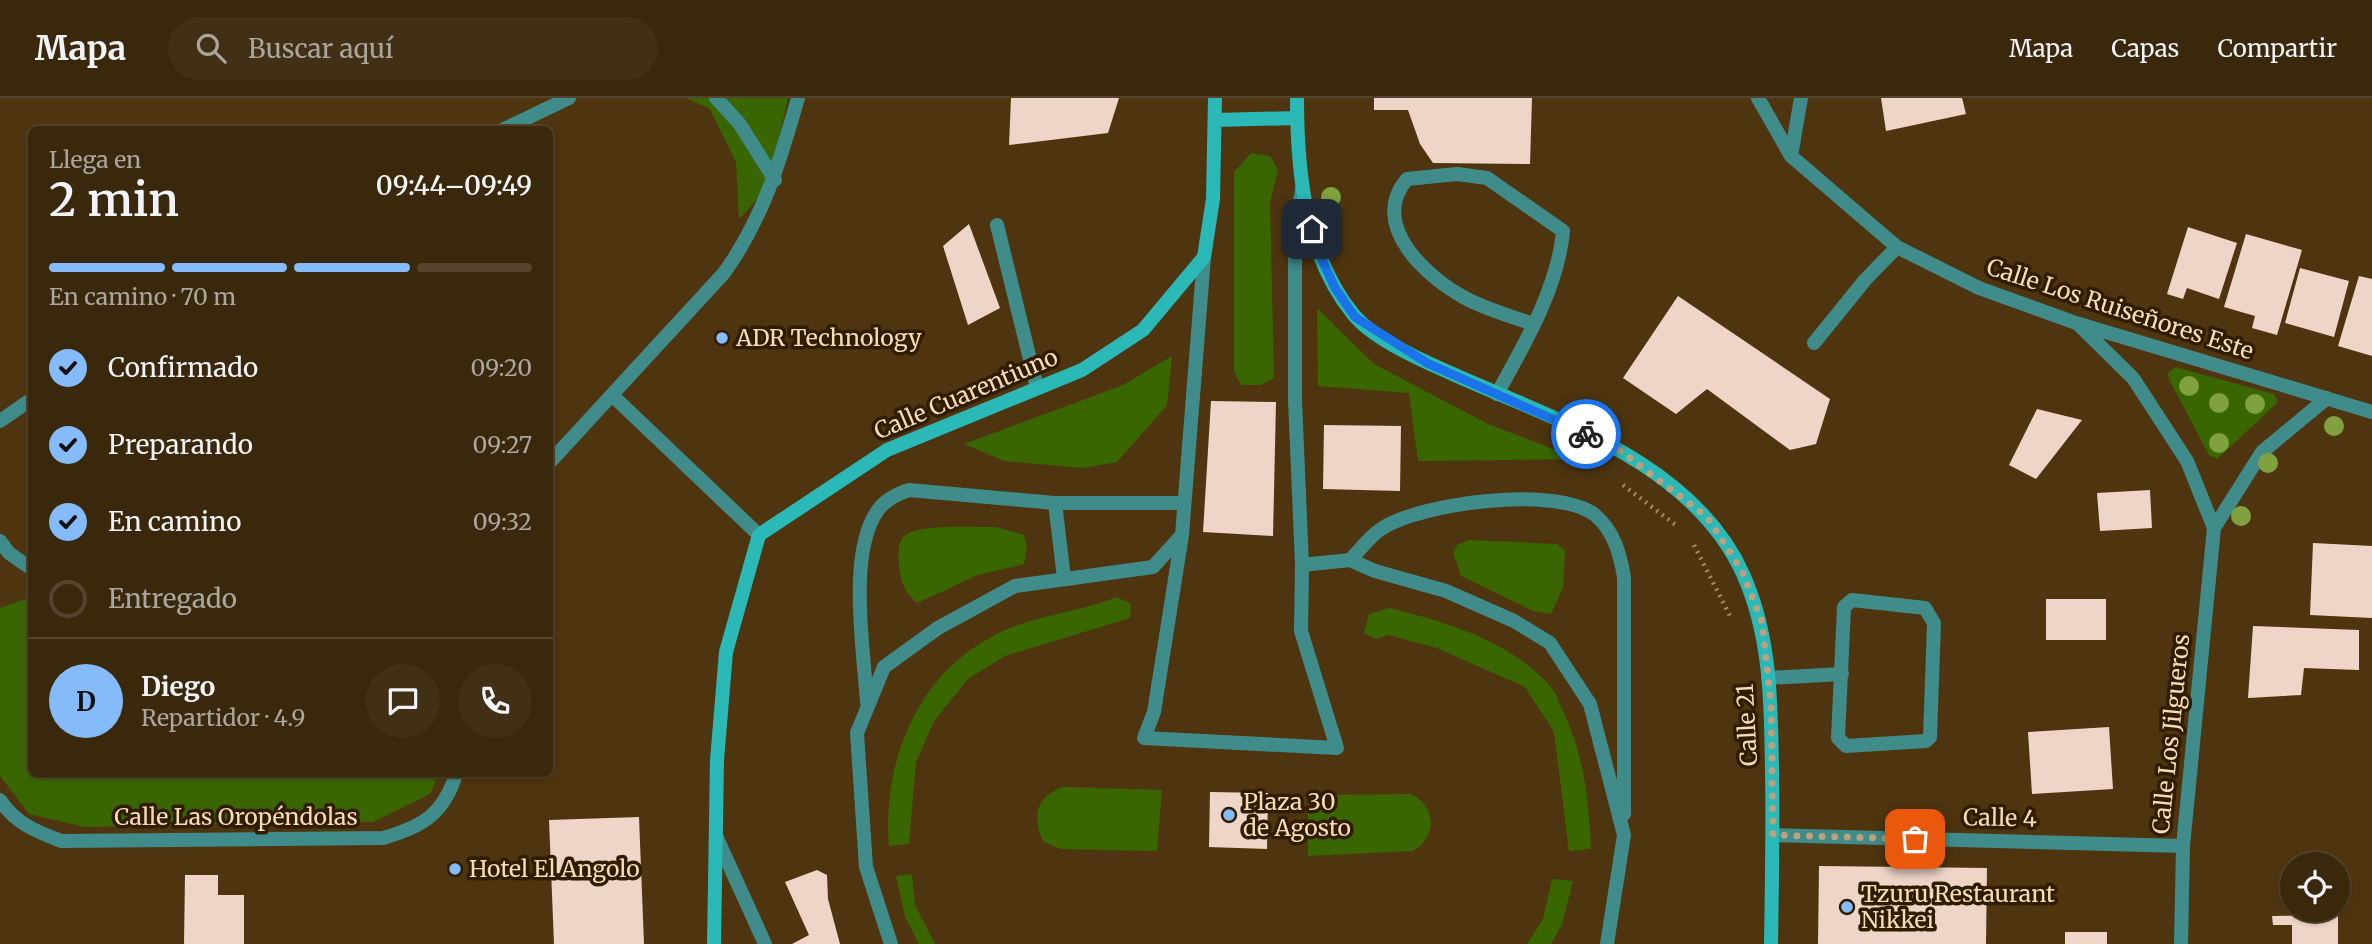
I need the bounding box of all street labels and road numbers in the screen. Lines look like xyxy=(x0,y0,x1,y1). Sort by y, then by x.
street label: Calle Los Ruiseñores Este xyxy=(1983,252,2257,365)
street label: Calle Cuarentiuno xyxy=(870,342,1062,445)
street label: Calle Los Jilgueros xyxy=(2146,632,2195,835)
street label: Calle 21 xyxy=(1730,683,1763,767)
street label: Calle Las Oropéndolas xyxy=(114,802,358,831)
street label: Calle 4 xyxy=(1963,802,2037,833)

